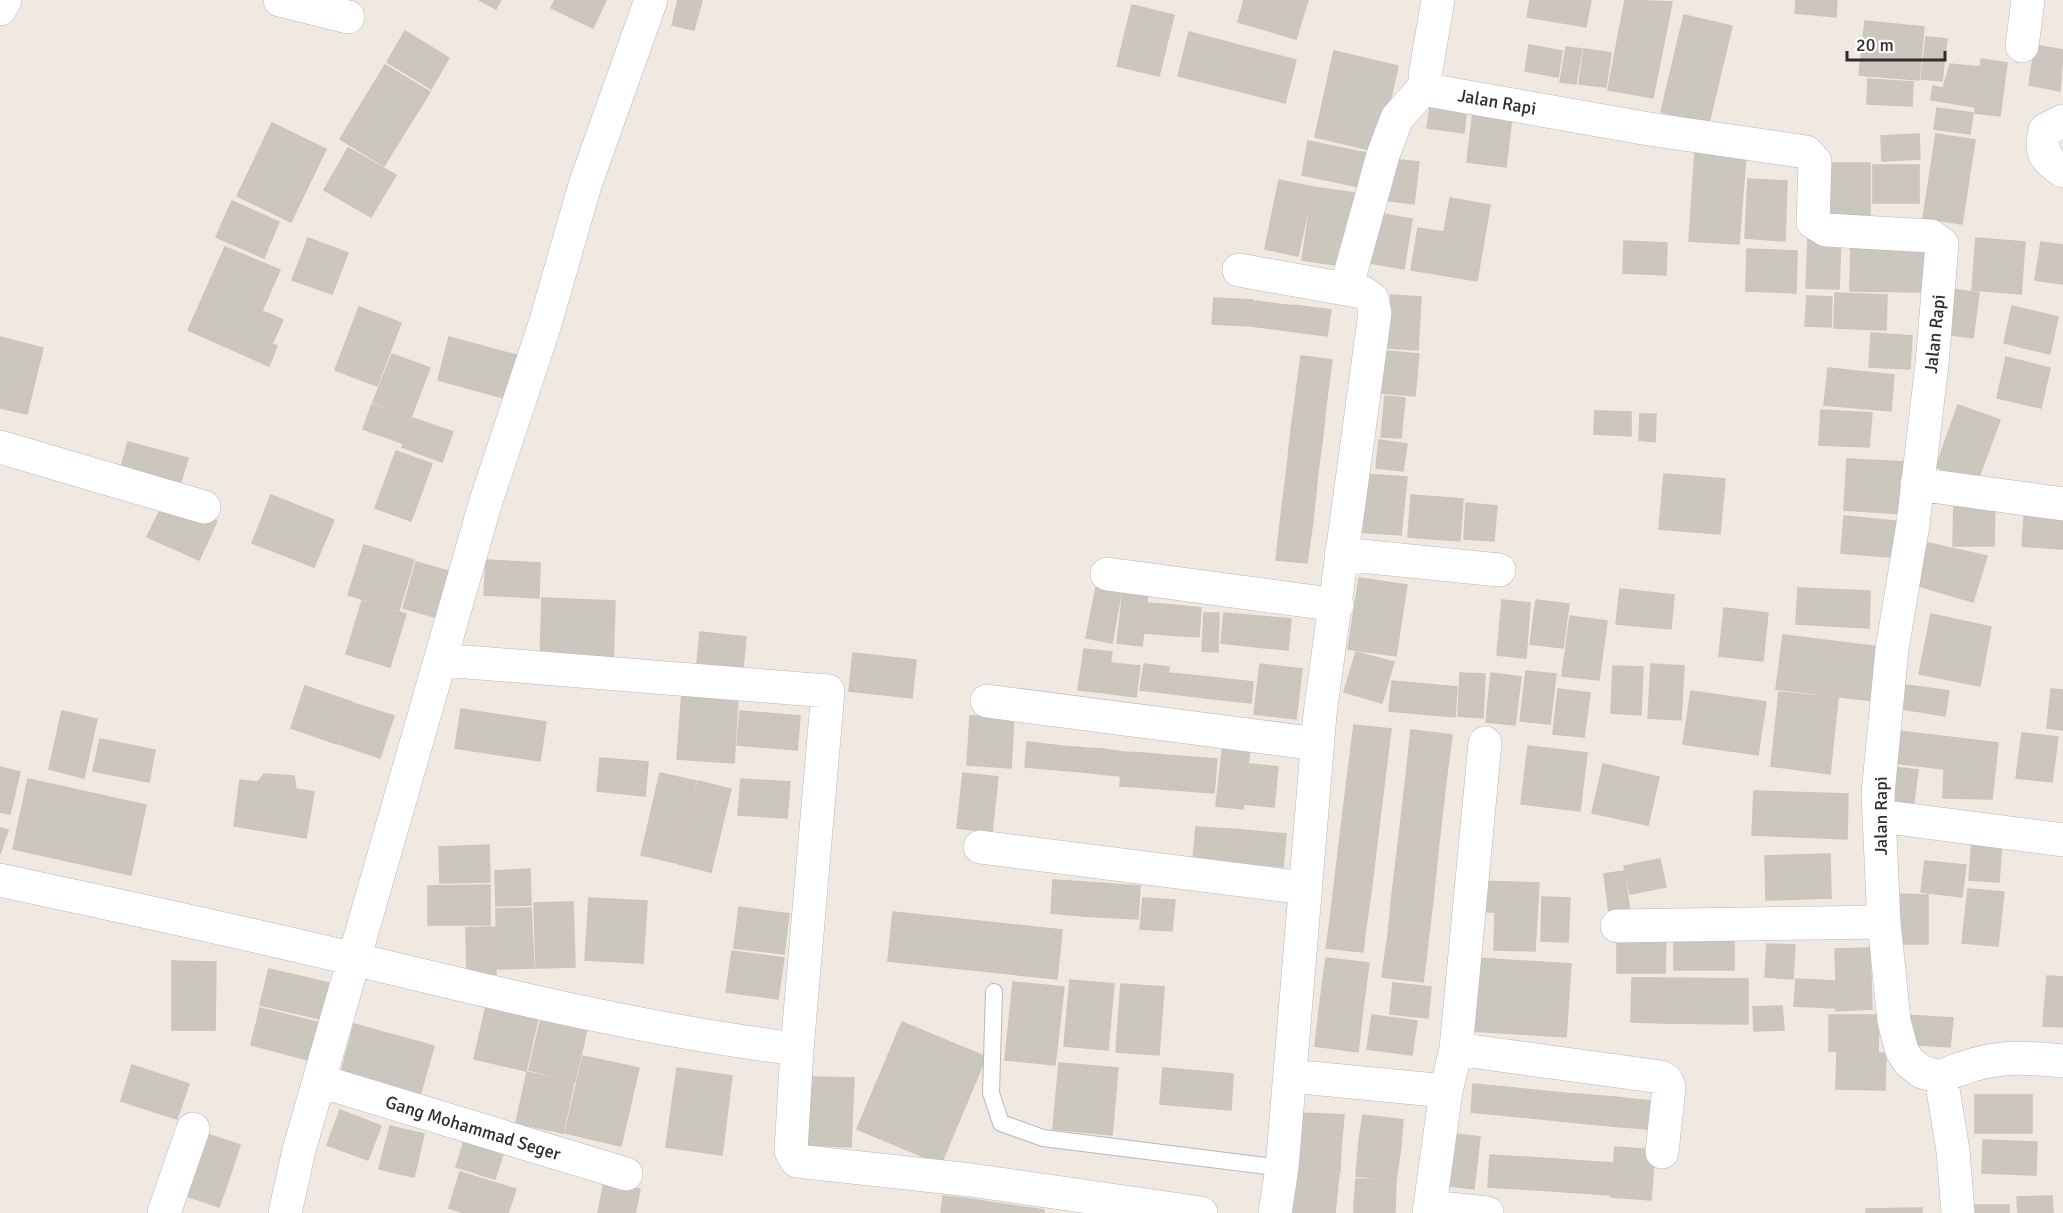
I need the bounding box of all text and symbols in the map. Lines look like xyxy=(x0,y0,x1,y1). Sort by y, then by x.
scale bar xyxy=(1847,24,1944,62)
text: 20 m xyxy=(1856,34,1894,56)
street label: Jalan Rapi xyxy=(1456,84,1538,120)
street label: Jalan Rapi xyxy=(1920,293,1950,375)
street label: Jalan Rapi xyxy=(1870,776,1892,856)
street label: Gang Mohammad Seger xyxy=(383,1091,564,1165)

